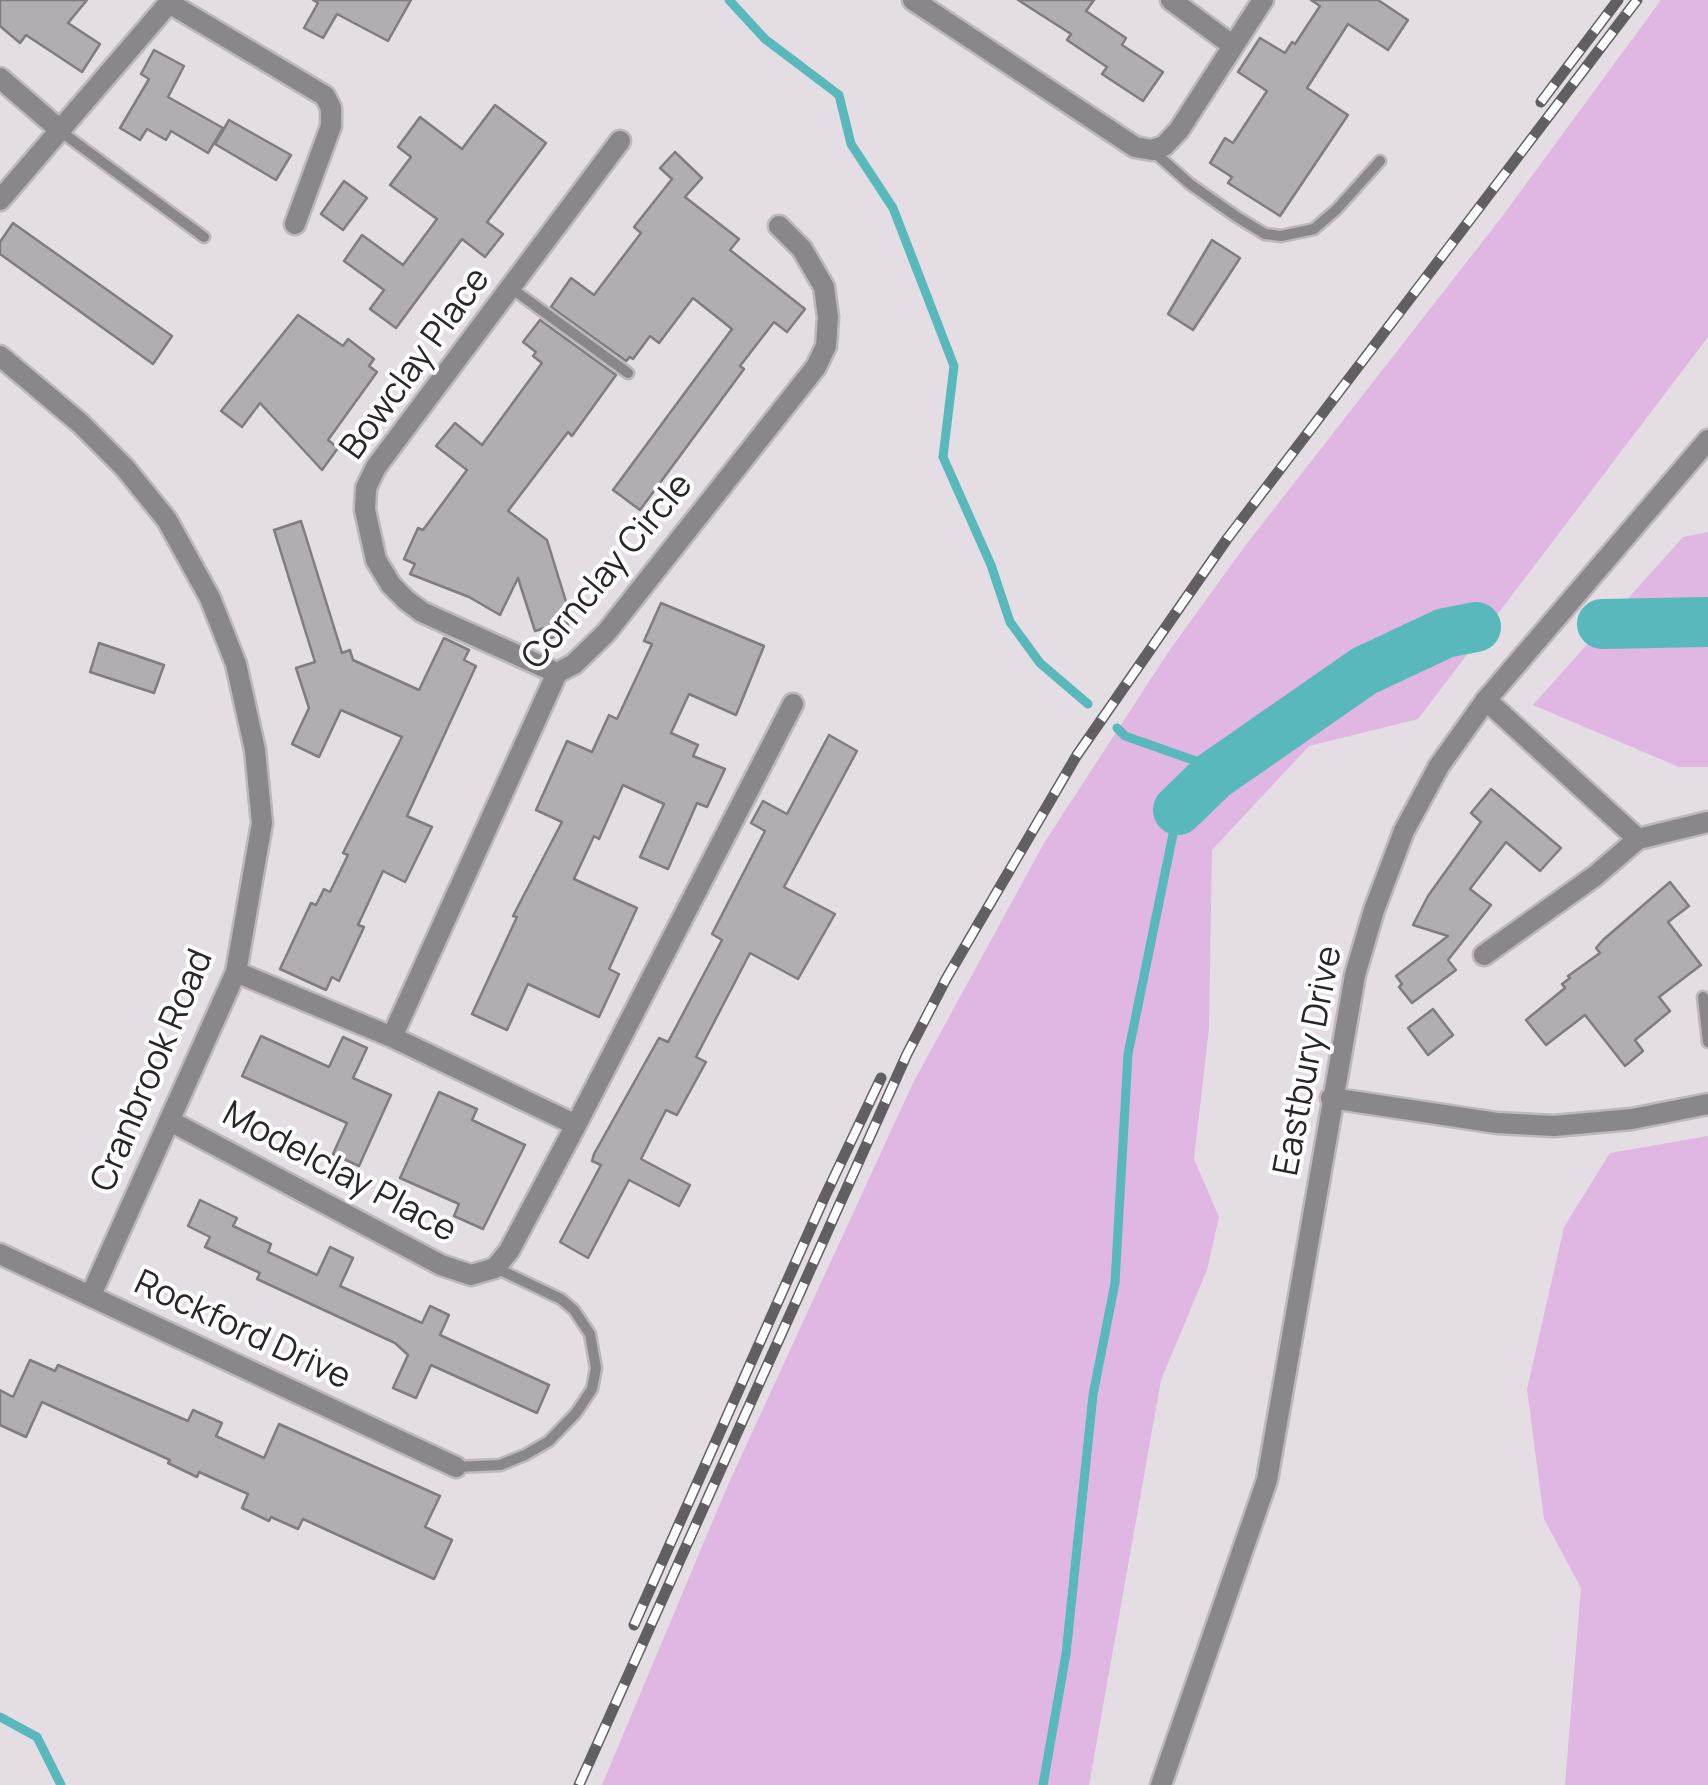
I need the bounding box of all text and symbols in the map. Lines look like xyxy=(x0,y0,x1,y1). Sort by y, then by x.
street label: Bowclay Place xyxy=(332,260,500,468)
street label: Cornclay Circle xyxy=(514,465,702,679)
street label: Eastbury Drive xyxy=(1266,943,1352,1179)
street label: Cranbrook Road xyxy=(83,944,223,1198)
street label: Modelclay Place xyxy=(215,1094,463,1252)
street label: Rockford Drive xyxy=(127,1263,357,1399)

